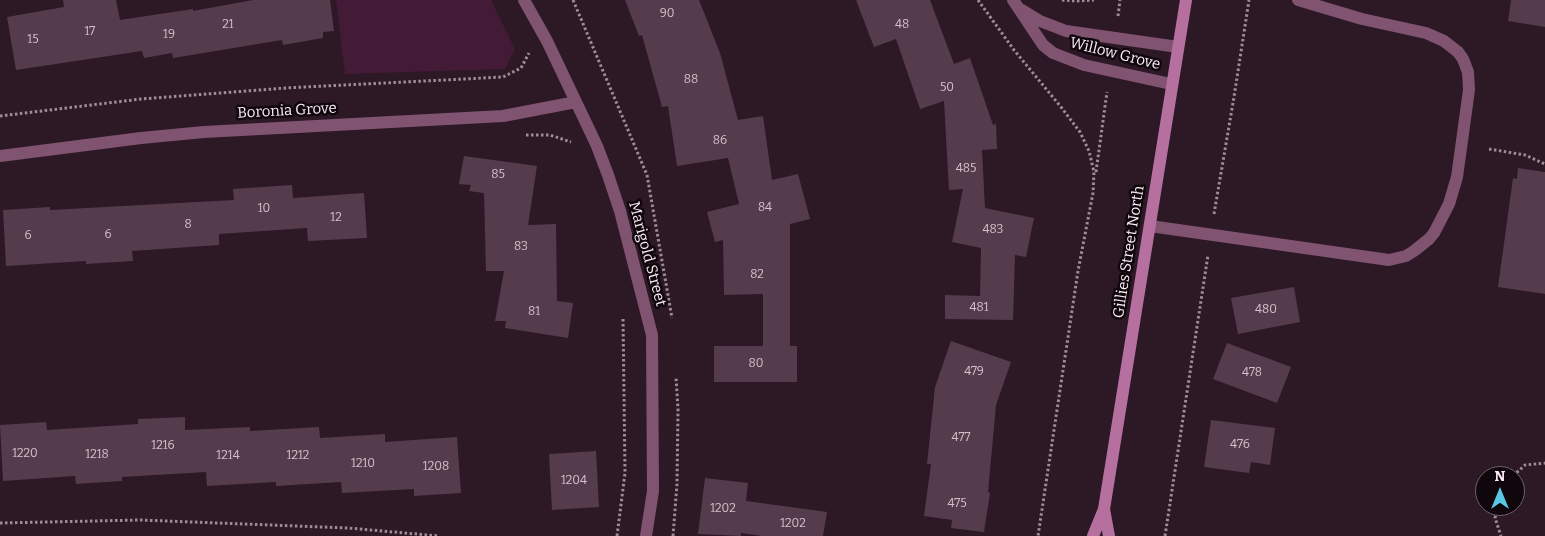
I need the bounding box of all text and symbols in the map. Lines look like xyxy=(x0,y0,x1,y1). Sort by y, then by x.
house number: 90 xyxy=(660,7,674,21)
house number: 21 xyxy=(222,18,234,32)
house number: 48 xyxy=(895,18,909,32)
house number: 17 xyxy=(85,25,95,39)
house number: 19 xyxy=(163,28,175,42)
house number: 15 xyxy=(27,33,39,47)
street label: Willow Grove xyxy=(1068,34,1162,74)
house number: 88 xyxy=(684,73,698,87)
house number: 50 xyxy=(940,81,954,95)
street label: Boronia Grove xyxy=(237,99,337,123)
house number: 86 xyxy=(713,134,727,148)
house number: 485 xyxy=(956,162,976,176)
house number: 85 xyxy=(491,168,505,182)
street label: Gillies Street North xyxy=(1110,184,1148,320)
street label: Marigold Street xyxy=(624,200,670,308)
house number: 84 xyxy=(758,201,772,215)
house number: 10 xyxy=(258,202,270,216)
house number: 12 xyxy=(330,211,342,225)
house number: 8 xyxy=(184,218,192,232)
house number: 483 xyxy=(983,223,1003,237)
house number: 6 xyxy=(104,228,112,242)
house number: 6 xyxy=(24,229,32,243)
house number: 83 xyxy=(514,240,528,254)
house number: 82 xyxy=(750,268,764,282)
house number: 481 xyxy=(969,301,989,315)
house number: 480 xyxy=(1255,303,1277,317)
house number: 81 xyxy=(528,305,540,319)
house number: 80 xyxy=(749,357,763,371)
house number: 479 xyxy=(964,365,984,379)
house number: 478 xyxy=(1242,366,1262,380)
house number: 477 xyxy=(952,431,970,445)
house number: 476 xyxy=(1230,438,1250,452)
house number: 1216 xyxy=(151,439,175,453)
house number: 1220 xyxy=(12,447,38,461)
house number: 1218 xyxy=(85,448,109,462)
house number: 1214 xyxy=(216,449,240,463)
house number: 1212 xyxy=(287,449,309,463)
house number: 1210 xyxy=(351,457,375,471)
house number: 1208 xyxy=(423,460,449,474)
north arrow xyxy=(1475,466,1525,516)
text: N xyxy=(1495,468,1505,485)
house number: 1204 xyxy=(561,474,587,488)
house number: 475 xyxy=(947,497,967,511)
house number: 1202 xyxy=(710,502,736,516)
house number: 1202 xyxy=(780,517,806,531)

